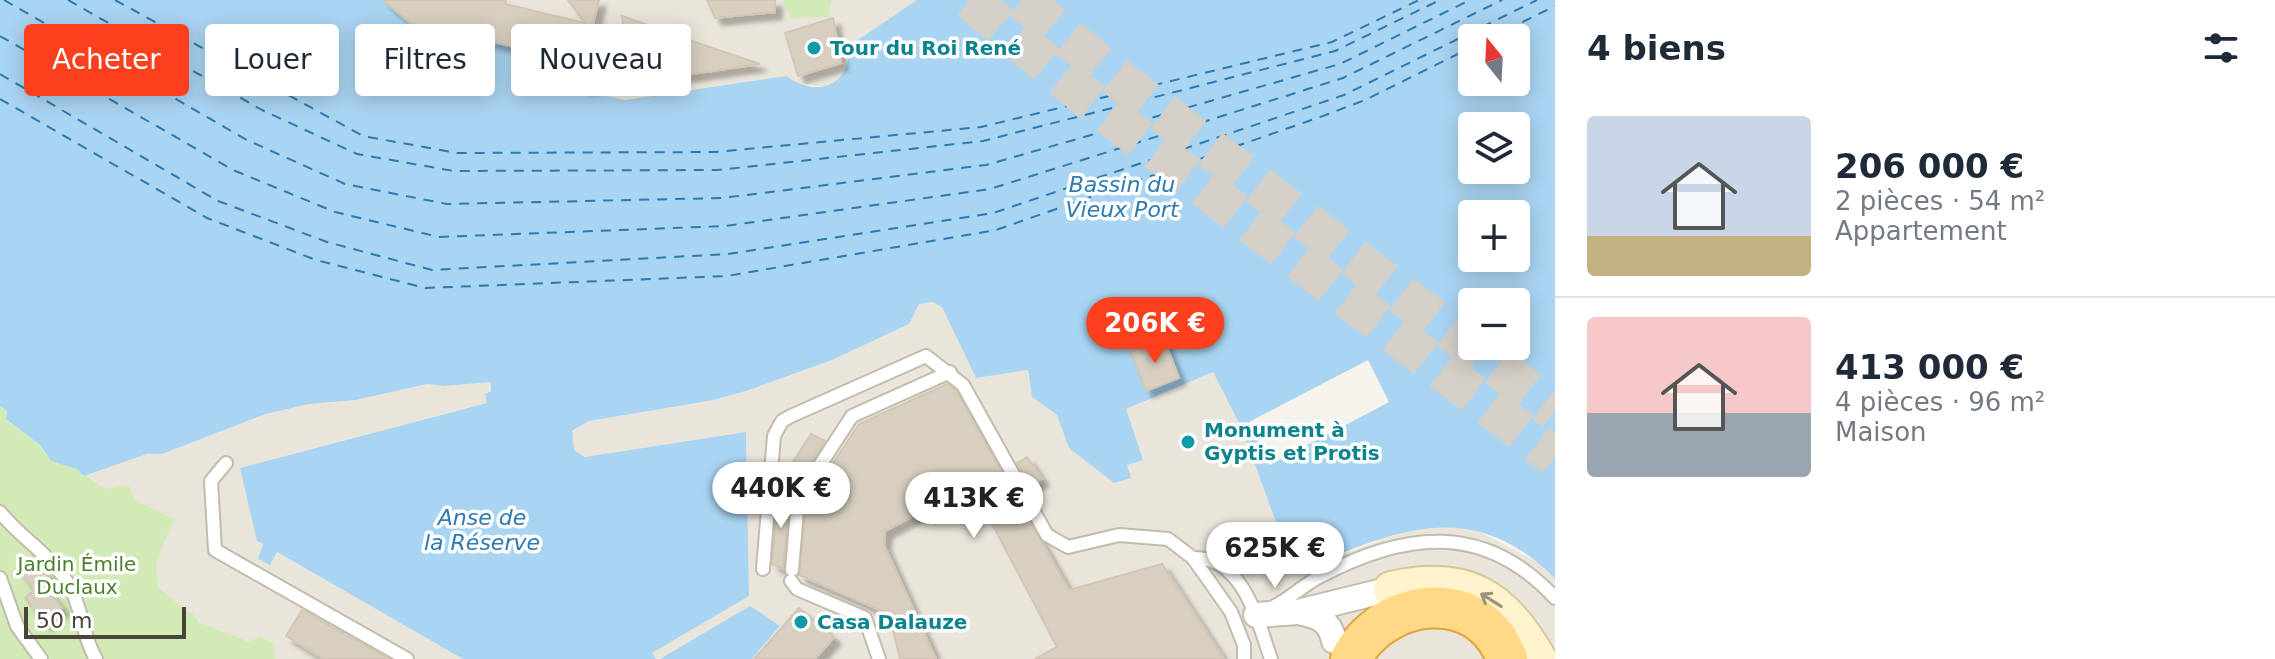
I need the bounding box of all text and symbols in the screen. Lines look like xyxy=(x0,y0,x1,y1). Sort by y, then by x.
chip: Acheter xyxy=(24,24,189,96)
chip: Louer xyxy=(205,24,339,96)
chip: Filtres xyxy=(355,24,495,96)
chip: Nouveau xyxy=(511,24,691,96)
north arrow xyxy=(1458,24,1530,96)
map controls xyxy=(1458,24,1530,360)
icon: filters xyxy=(2199,26,2243,70)
text: 4 biens xyxy=(1587,28,1726,68)
place label: Tour du Roi René xyxy=(830,36,1021,60)
marker: Tour du Roi René xyxy=(805,39,823,57)
button: layers xyxy=(1458,112,1530,184)
text: 206 000 € xyxy=(1835,146,2024,186)
icon: home xyxy=(1651,148,1747,244)
water label: Bassin du Vieux Port xyxy=(1065,172,1180,222)
text: 2 pièces · 54 m² xyxy=(1835,186,2045,216)
button: + xyxy=(1458,200,1530,272)
text: Appartement xyxy=(1835,216,2007,246)
button: − xyxy=(1458,288,1530,360)
pin: 206K € xyxy=(1090,297,1220,365)
text: 206K € xyxy=(1104,308,1206,338)
text: 413 000 € xyxy=(1835,347,2024,387)
icon: home xyxy=(1651,349,1747,445)
text: 4 pièces · 96 m² xyxy=(1835,387,2045,417)
text: Maison xyxy=(1835,417,1927,447)
place label: Monument à Gyptis et Protis xyxy=(1204,418,1380,465)
marker: Monument à Gyptis et Protis xyxy=(1179,433,1197,451)
pin: 440K € xyxy=(716,462,846,530)
pin: 413K € xyxy=(909,472,1039,540)
text: 440K € xyxy=(730,473,832,503)
text: 413K € xyxy=(923,483,1025,513)
water label: Anse de la Réserve xyxy=(424,505,540,555)
pin: 625K € xyxy=(1210,522,1340,590)
text: 625K € xyxy=(1224,533,1326,563)
park label: Jardin Émile Duclaux xyxy=(16,552,136,599)
one-way arrow xyxy=(1480,591,1503,607)
scale bar xyxy=(24,603,186,639)
text: 50 m xyxy=(36,608,92,633)
place label: Casa Dalauze xyxy=(817,610,967,634)
marker: Casa Dalauze xyxy=(792,613,810,631)

